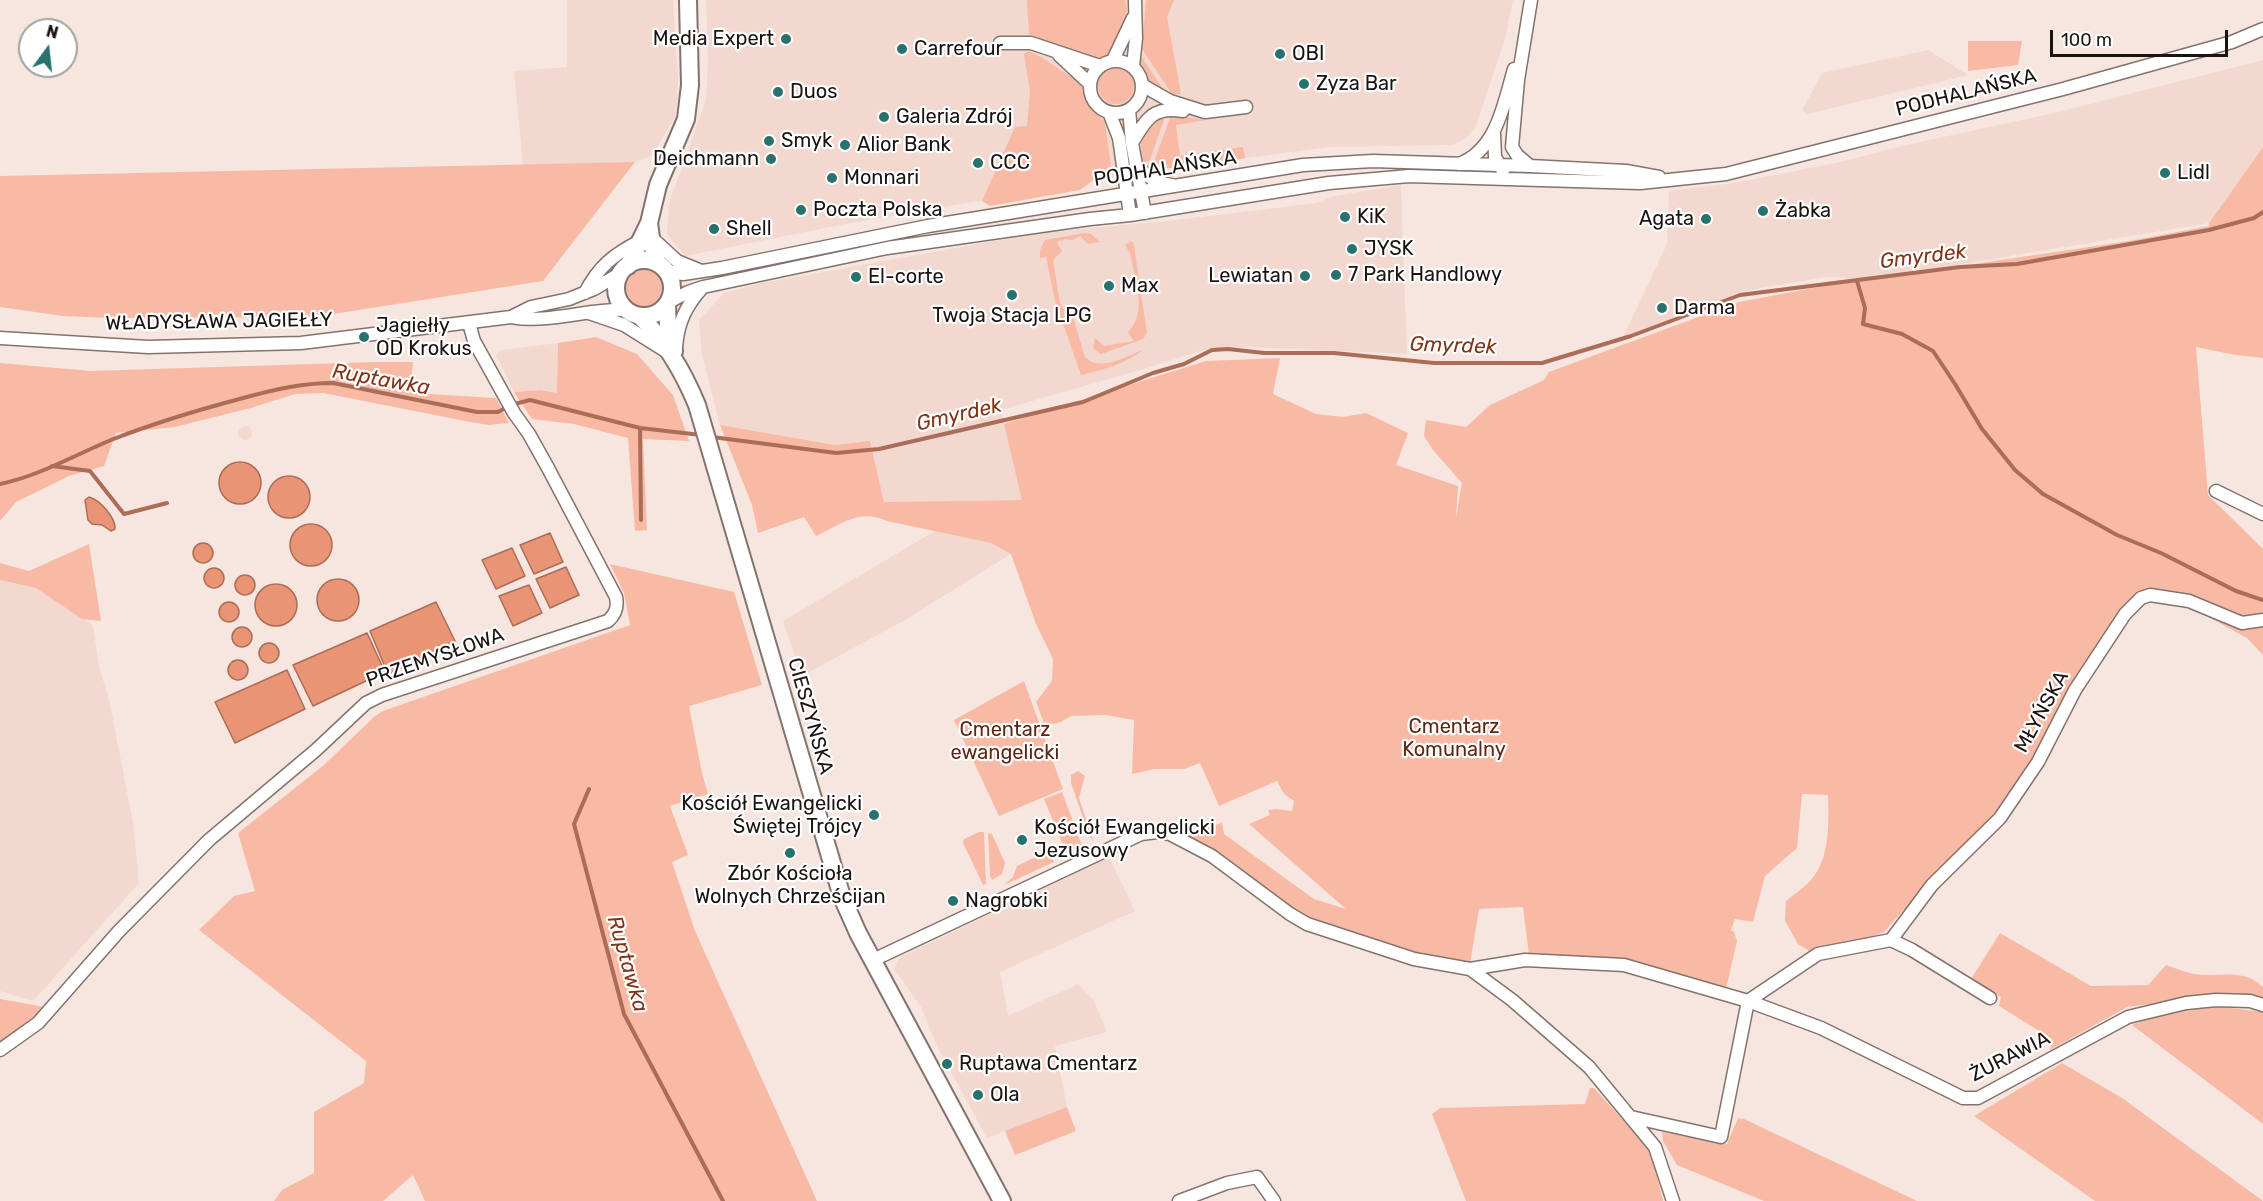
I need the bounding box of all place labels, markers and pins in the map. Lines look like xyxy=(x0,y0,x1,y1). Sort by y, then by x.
place label: Media Expert xyxy=(653,27,774,51)
marker: Media Expert xyxy=(779,32,793,46)
place label: Carrefour xyxy=(914,37,1003,61)
marker: Carrefour xyxy=(895,42,909,56)
place label: OBI xyxy=(1292,42,1324,66)
marker: OBI xyxy=(1273,47,1287,61)
place label: Zyza Bar xyxy=(1316,72,1397,96)
marker: Zyza Bar xyxy=(1297,77,1311,91)
place label: Duos xyxy=(790,80,837,104)
marker: Duos xyxy=(771,85,785,99)
place label: Galeria Zdrój xyxy=(896,105,1013,129)
marker: Galeria Zdrój xyxy=(877,110,891,124)
place label: Smyk xyxy=(781,129,832,153)
place label: Alior Bank xyxy=(857,133,951,157)
marker: Smyk xyxy=(762,134,776,148)
marker: Alior Bank xyxy=(838,138,852,152)
place label: Deichmann xyxy=(653,147,759,171)
place label: CCC xyxy=(990,151,1030,175)
marker: Deichmann xyxy=(764,152,778,166)
marker: CCC xyxy=(971,156,985,170)
place label: Lidl xyxy=(2177,161,2210,185)
place label: Monnari xyxy=(844,166,919,190)
marker: Lidl xyxy=(2158,166,2172,180)
marker: Monnari xyxy=(825,171,839,185)
place label: Poczta Polska xyxy=(813,198,943,222)
place label: Żabka xyxy=(1775,199,1831,223)
marker: Poczta Polska xyxy=(794,203,808,217)
marker: Żabka xyxy=(1756,204,1770,218)
place label: KiK xyxy=(1357,205,1386,229)
place label: Agata xyxy=(1639,207,1694,231)
marker: KiK xyxy=(1338,210,1352,224)
marker: Agata xyxy=(1699,212,1713,226)
place label: Shell xyxy=(726,217,772,241)
marker: Shell xyxy=(707,222,721,236)
place label: JYSK xyxy=(1364,237,1414,261)
marker: JYSK xyxy=(1345,242,1359,256)
place label: 7 Park Handlowy xyxy=(1348,263,1502,287)
place label: Lewiatan xyxy=(1208,264,1293,288)
place label: El-corte xyxy=(868,265,944,289)
marker: 7 Park Handlowy xyxy=(1329,268,1343,282)
marker: Lewiatan xyxy=(1298,269,1312,283)
marker: El-corte xyxy=(849,270,863,284)
place label: Max xyxy=(1121,274,1159,298)
marker: Max xyxy=(1102,279,1116,293)
marker: Twoja Stacja LPG xyxy=(1005,288,1019,302)
place label: Darma xyxy=(1674,296,1735,320)
marker: Darma xyxy=(1655,301,1669,315)
place label: Twoja Stacja LPG xyxy=(932,304,1092,328)
place label: Jagiełły OD Krokus xyxy=(376,314,472,361)
marker: Jagiełły OD Krokus xyxy=(357,330,371,344)
place label: Kościół Ewangelicki Świętej Trójcy xyxy=(681,792,862,839)
marker: Kościół Ewangelicki Świętej Trójcy xyxy=(867,808,881,822)
place label: Kościół Ewangelicki Jezusowy xyxy=(1034,816,1215,863)
marker: Kościół Ewangelicki Jezusowy xyxy=(1015,833,1029,847)
marker: Zbór Kościoła Wolnych Chrześcijan xyxy=(783,846,797,860)
place label: Zbór Kościoła Wolnych Chrześcijan xyxy=(694,862,886,909)
place label: Nagrobki xyxy=(965,889,1048,913)
marker: Nagrobki xyxy=(946,894,960,908)
place label: Ruptawa Cmentarz xyxy=(959,1052,1137,1076)
marker: Ruptawa Cmentarz xyxy=(940,1057,954,1071)
place label: Ola xyxy=(990,1083,1019,1107)
marker: Ola xyxy=(971,1088,985,1102)

